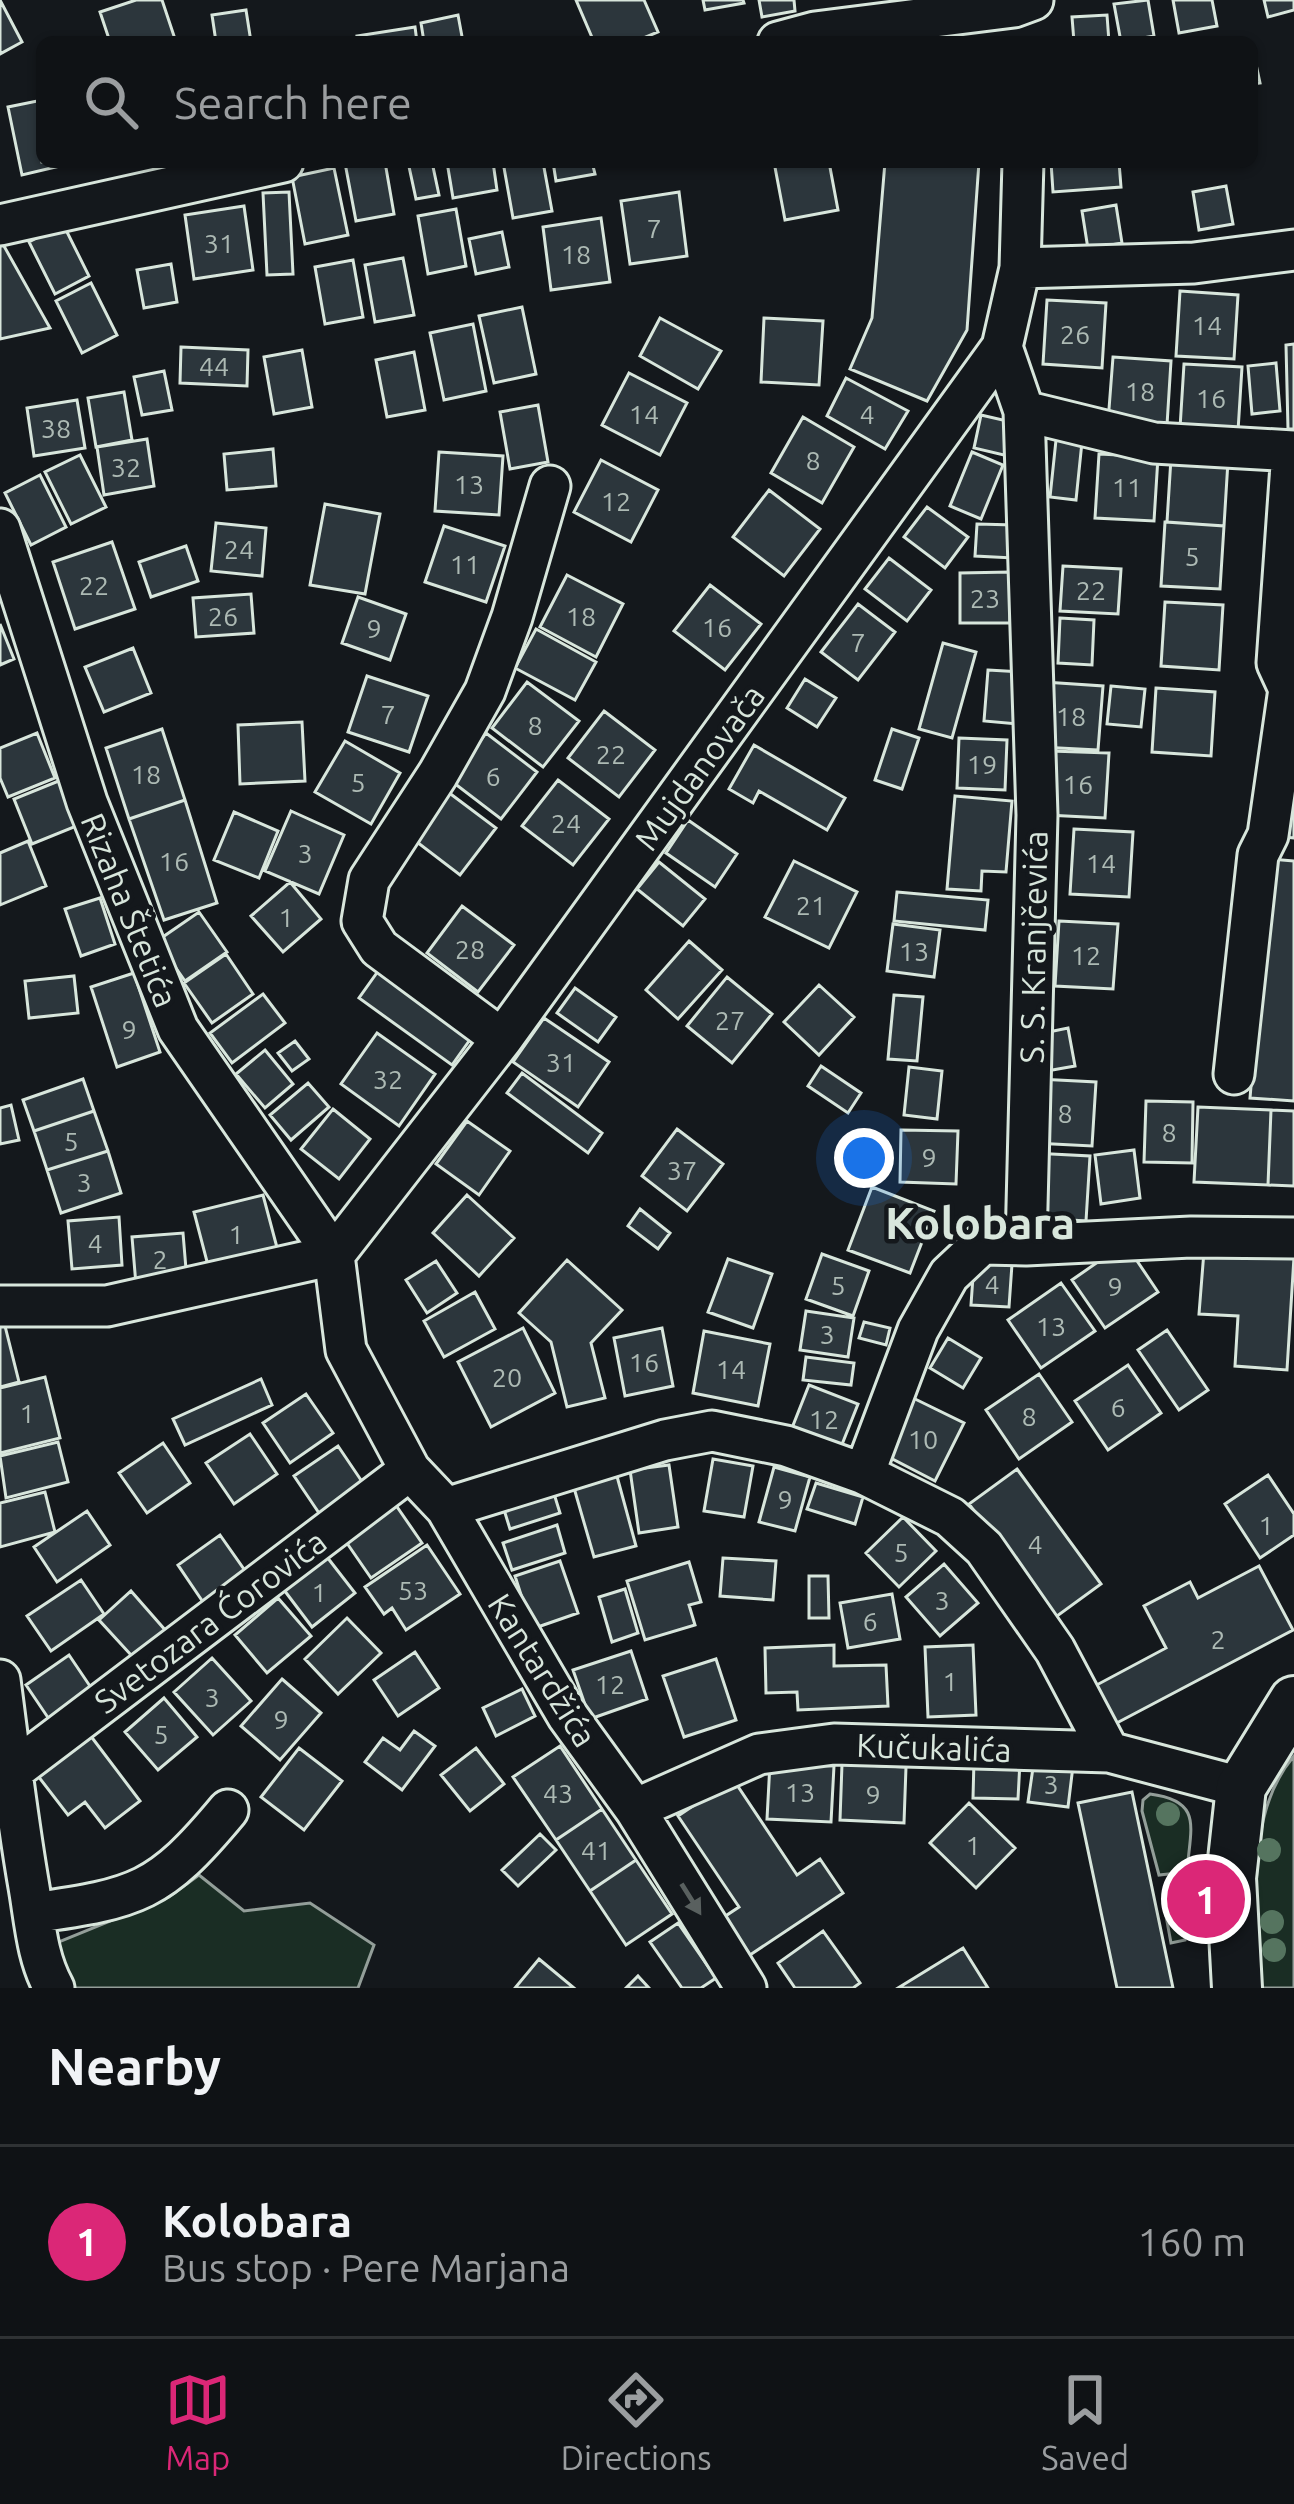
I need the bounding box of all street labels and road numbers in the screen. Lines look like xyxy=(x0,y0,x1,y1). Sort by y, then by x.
street label: Mujdanovača xyxy=(627,677,771,857)
street label: Rizaha Štetića xyxy=(74,807,187,1012)
street label: S. S. Kranjčevića xyxy=(1012,830,1054,1064)
street label: Svetozara Ćorovića xyxy=(86,1520,333,1720)
street label: Kantardžića xyxy=(481,1587,605,1753)
street label: Kučukalića xyxy=(856,1726,1012,1768)

